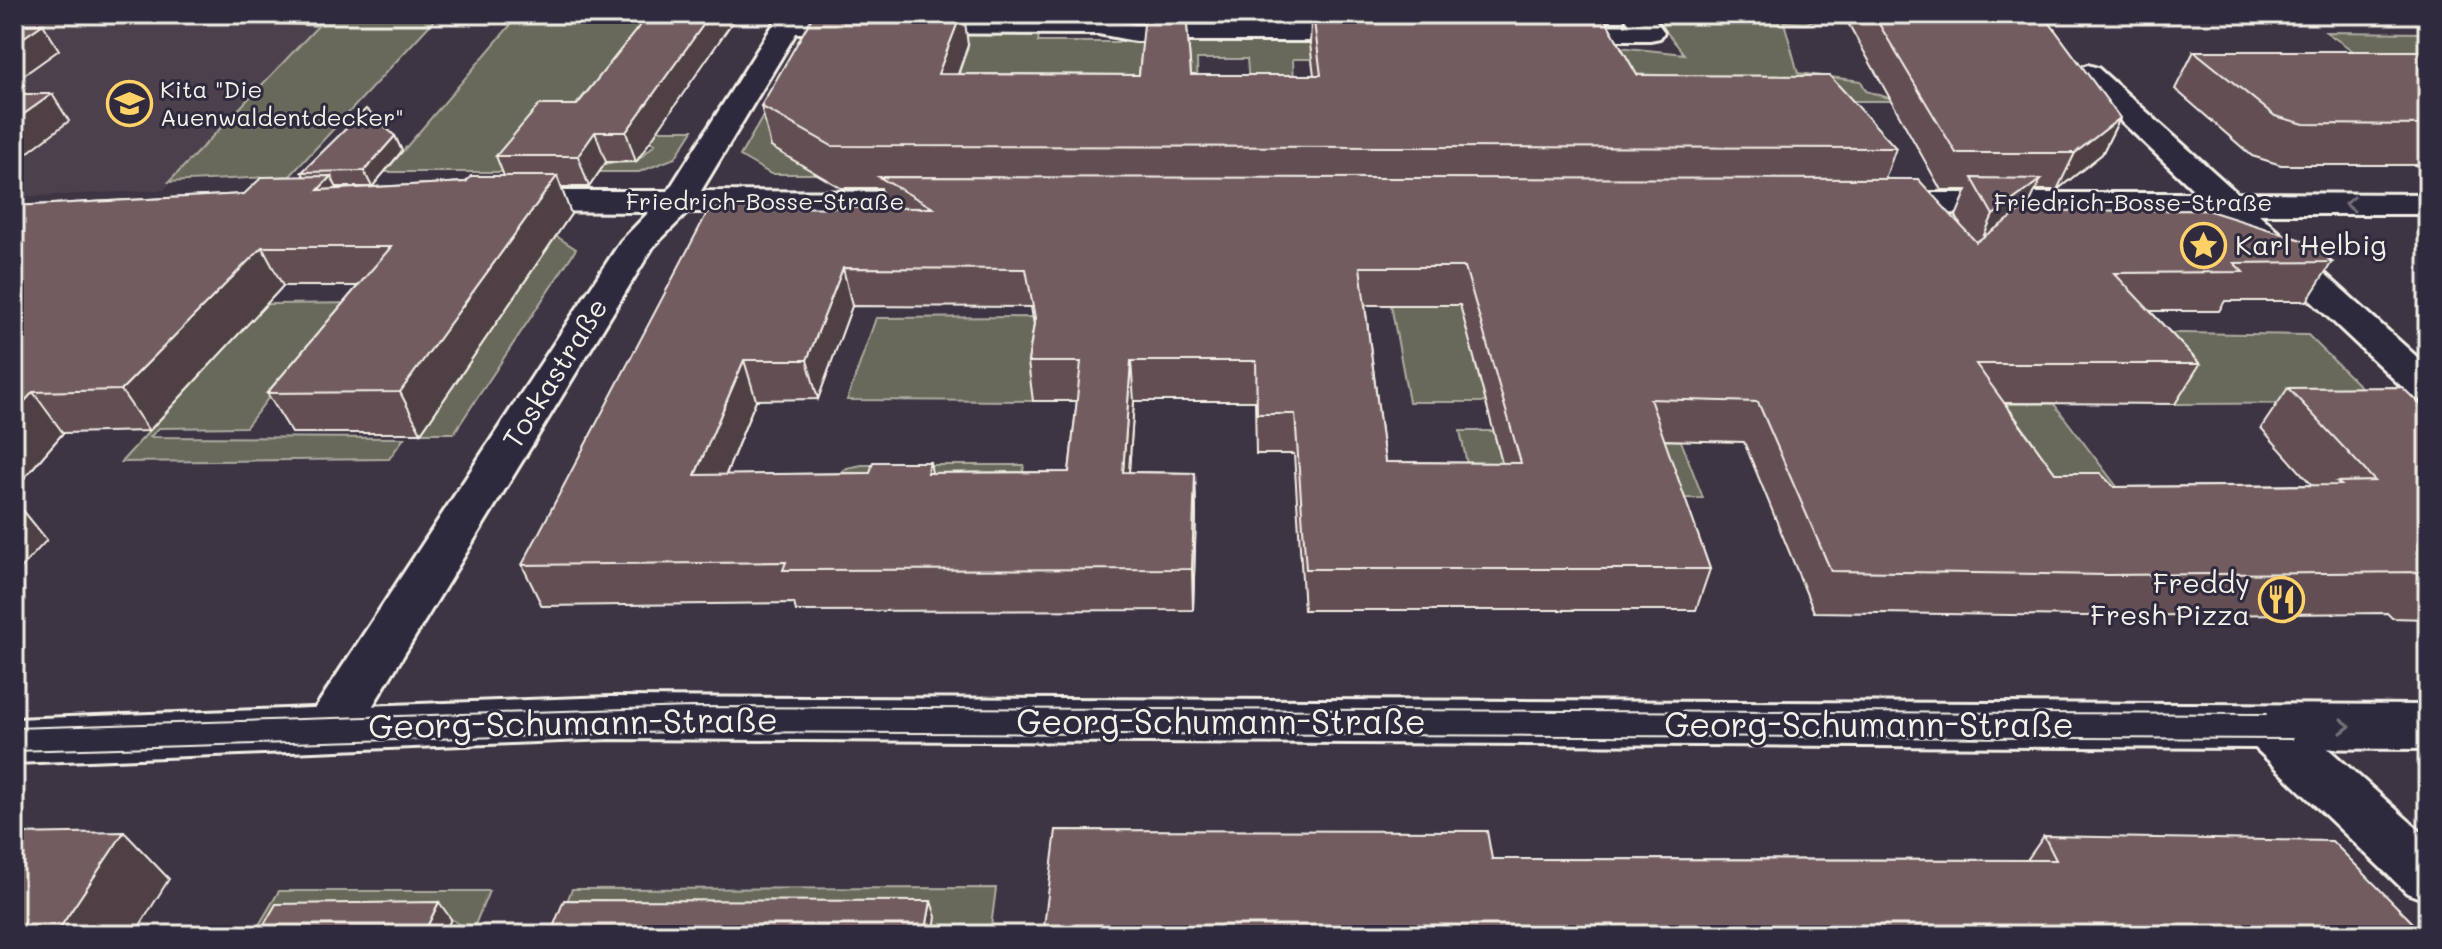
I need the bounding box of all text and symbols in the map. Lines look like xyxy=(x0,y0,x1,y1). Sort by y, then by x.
place label: Kita "Die Auenwaldentdecker" xyxy=(160,73,404,132)
school or university icon: Kita "Die Auenwaldentdecker" xyxy=(105,80,153,128)
street label: Friedrich-Bosse-Straße xyxy=(626,185,904,216)
street label: Friedrich-Bosse-Straße xyxy=(1994,186,2272,217)
one-way arrow xyxy=(2343,195,2356,213)
place icon: Karl Helbig xyxy=(2180,221,2228,269)
place label: Karl Helbig xyxy=(2235,226,2386,262)
street label: Toskastraße xyxy=(494,291,615,454)
place label: Freddy Fresh Pizza xyxy=(2090,564,2250,632)
restaurant icon: Freddy Fresh Pizza xyxy=(2257,575,2305,623)
street label: Georg-Schumann-Straße xyxy=(368,695,778,748)
street label: Georg-Schumann-Straße xyxy=(1016,698,1426,743)
street label: Georg-Schumann-Straße xyxy=(1664,701,2074,746)
one-way arrow xyxy=(2339,717,2352,735)

